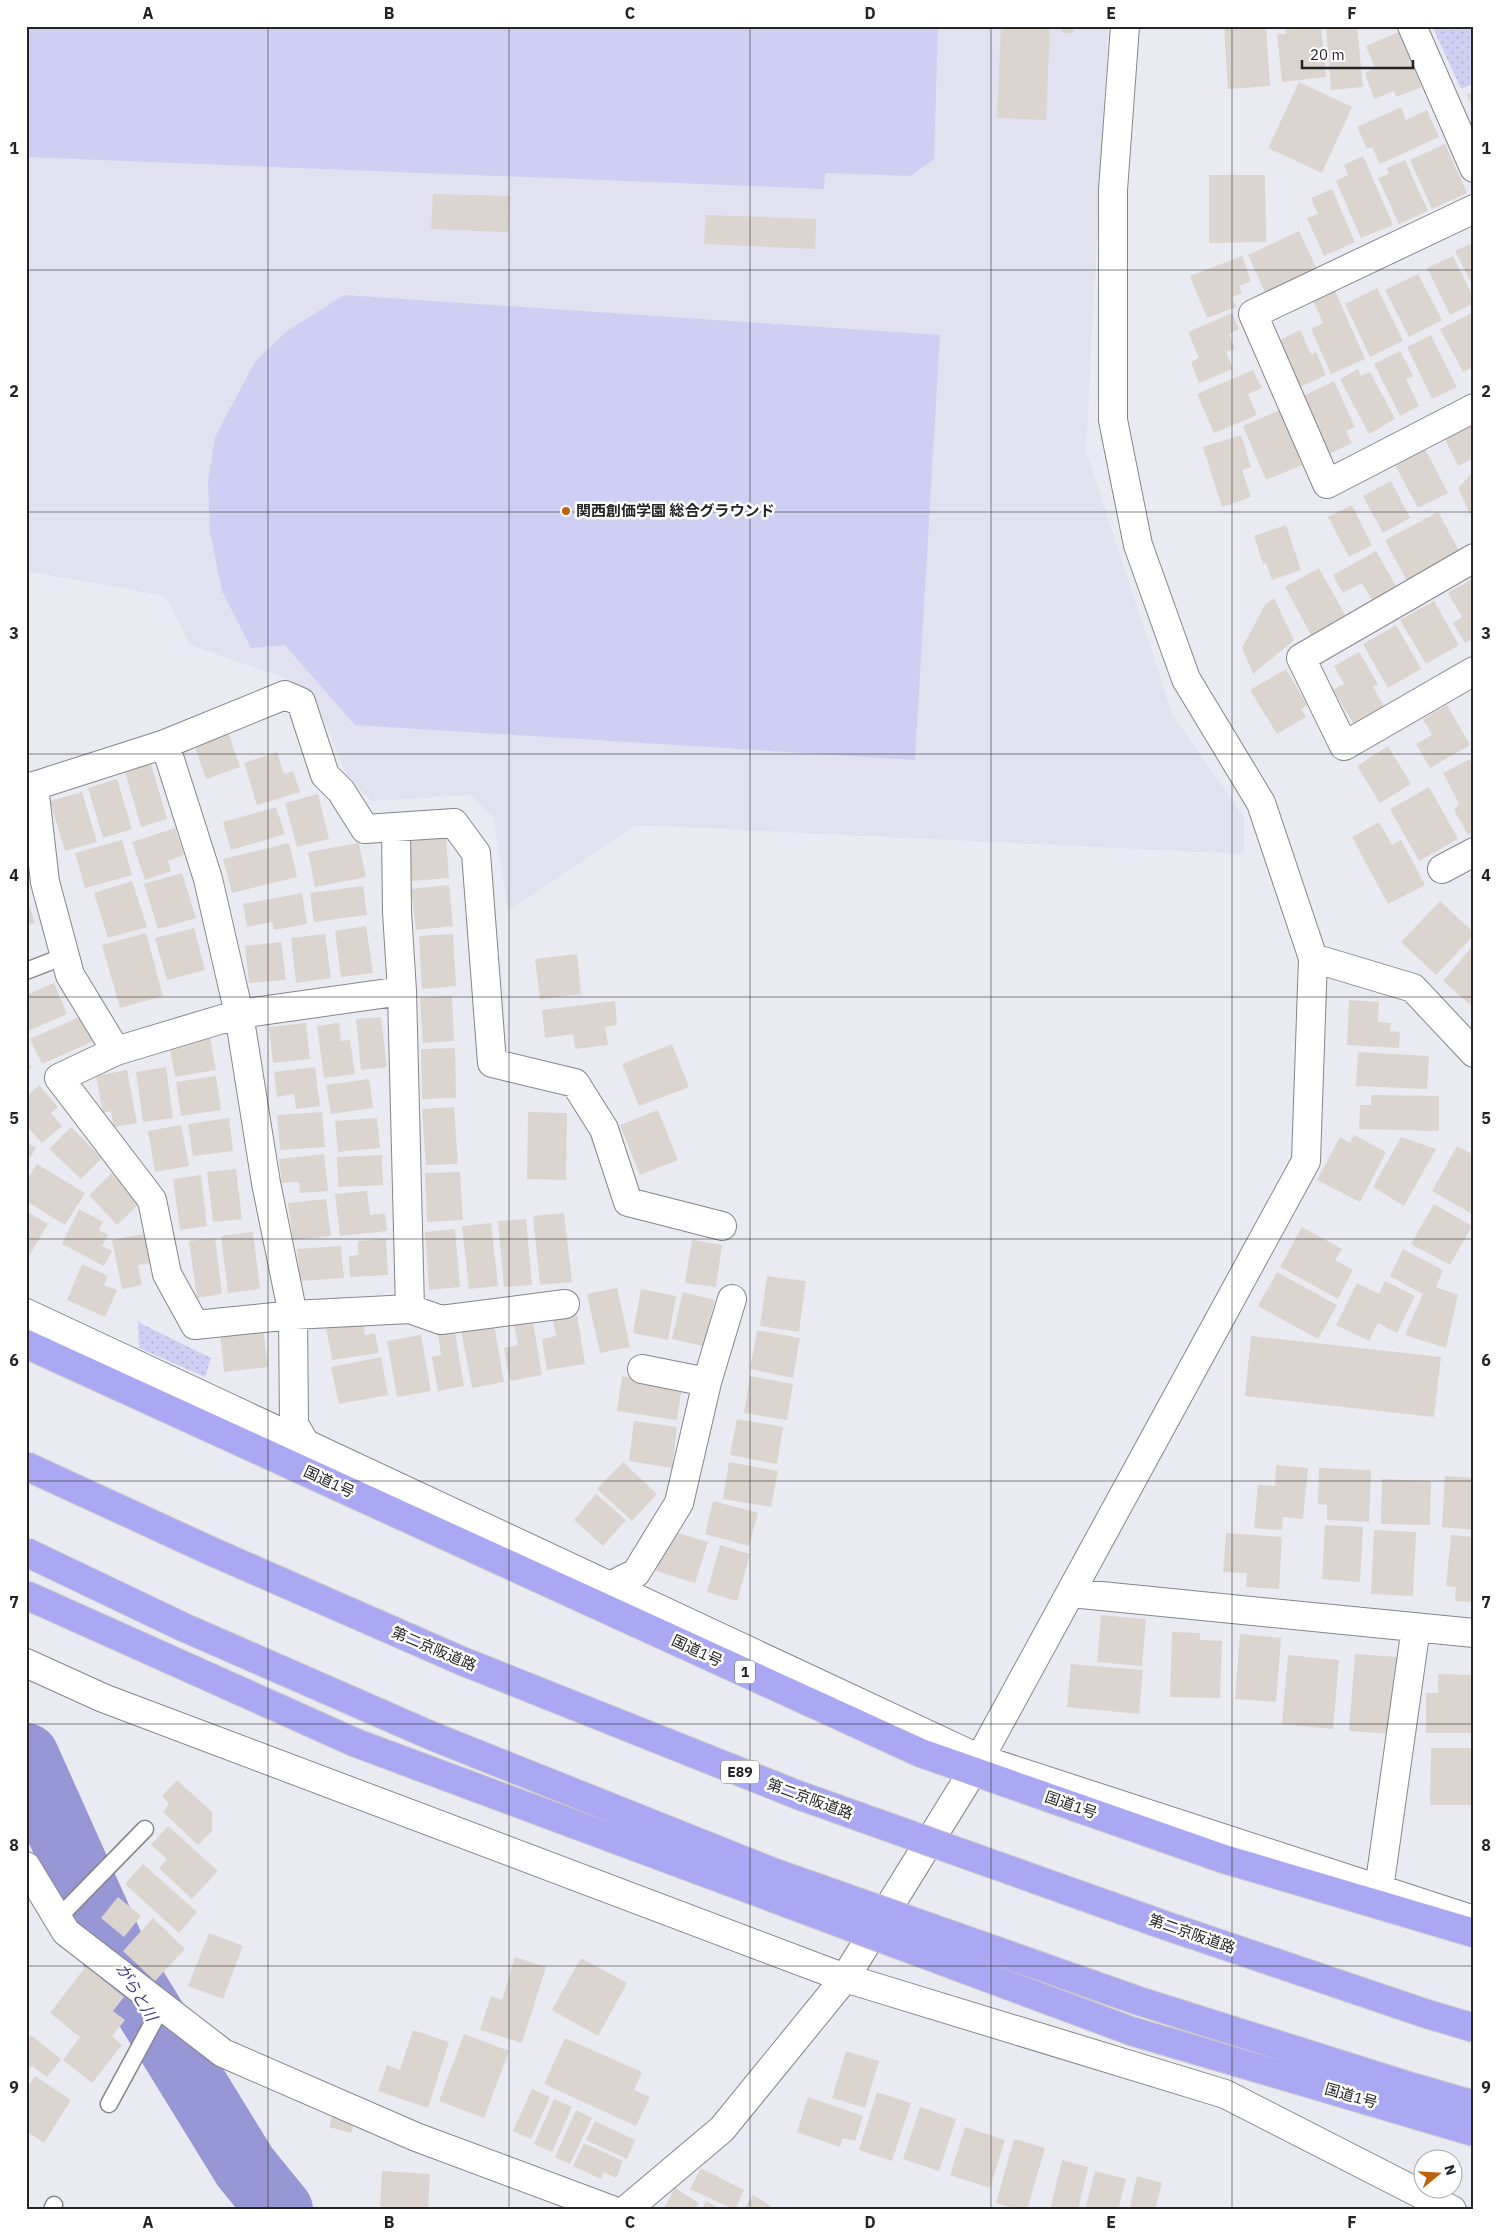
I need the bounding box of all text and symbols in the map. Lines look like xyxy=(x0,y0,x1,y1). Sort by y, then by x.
text: A xyxy=(143,3,154,23)
text: B xyxy=(384,3,395,23)
text: C xyxy=(625,3,635,23)
text: D xyxy=(864,3,876,23)
text: E xyxy=(1106,3,1116,23)
text: F xyxy=(1347,3,1357,23)
scale bar xyxy=(1302,38,1414,70)
text: 20 m xyxy=(1310,45,1345,64)
text: 1 xyxy=(9,138,19,158)
text: 1 xyxy=(1481,138,1491,158)
text: 2 xyxy=(9,381,19,401)
text: 2 xyxy=(1481,381,1491,401)
place label: 関西創価学園 総合グラウンド xyxy=(576,501,775,520)
marker: 関西創価学園 総合グラウンド xyxy=(560,505,572,517)
text: 3 xyxy=(9,623,19,643)
text: 3 xyxy=(1481,623,1491,643)
text: 4 xyxy=(9,865,19,885)
text: 4 xyxy=(1481,865,1491,885)
text: 5 xyxy=(9,1108,19,1128)
text: 5 xyxy=(1481,1108,1491,1128)
text: 6 xyxy=(9,1350,19,1370)
text: 6 xyxy=(1481,1350,1491,1370)
street label: 国道1号 xyxy=(301,1462,358,1502)
text: 7 xyxy=(9,1592,19,1612)
text: 7 xyxy=(1481,1592,1491,1612)
street label: 第二京阪道路 xyxy=(389,1622,479,1675)
street label: 国道1号 xyxy=(669,1631,726,1671)
road number: 1 xyxy=(735,1660,755,1684)
road number: E89 xyxy=(721,1760,759,1784)
street label: 第二京阪道路 xyxy=(765,1774,856,1823)
street label: 国道1号 xyxy=(1043,1787,1100,1822)
text: 8 xyxy=(9,1835,19,1855)
text: 8 xyxy=(1481,1835,1491,1855)
street label: 第二京阪道路 xyxy=(1147,1910,1238,1957)
water label: がらと川 xyxy=(112,1959,163,2026)
text: 9 xyxy=(9,2077,19,2097)
text: 9 xyxy=(1481,2077,1491,2097)
street label: 国道1号 xyxy=(1323,2079,1380,2112)
north arrow xyxy=(1412,2148,1462,2198)
text: N xyxy=(1440,2162,1460,2178)
text: A xyxy=(143,2212,154,2232)
text: B xyxy=(384,2212,395,2232)
text: C xyxy=(625,2212,635,2232)
text: D xyxy=(864,2212,876,2232)
text: E xyxy=(1106,2212,1116,2232)
text: F xyxy=(1347,2212,1357,2232)

